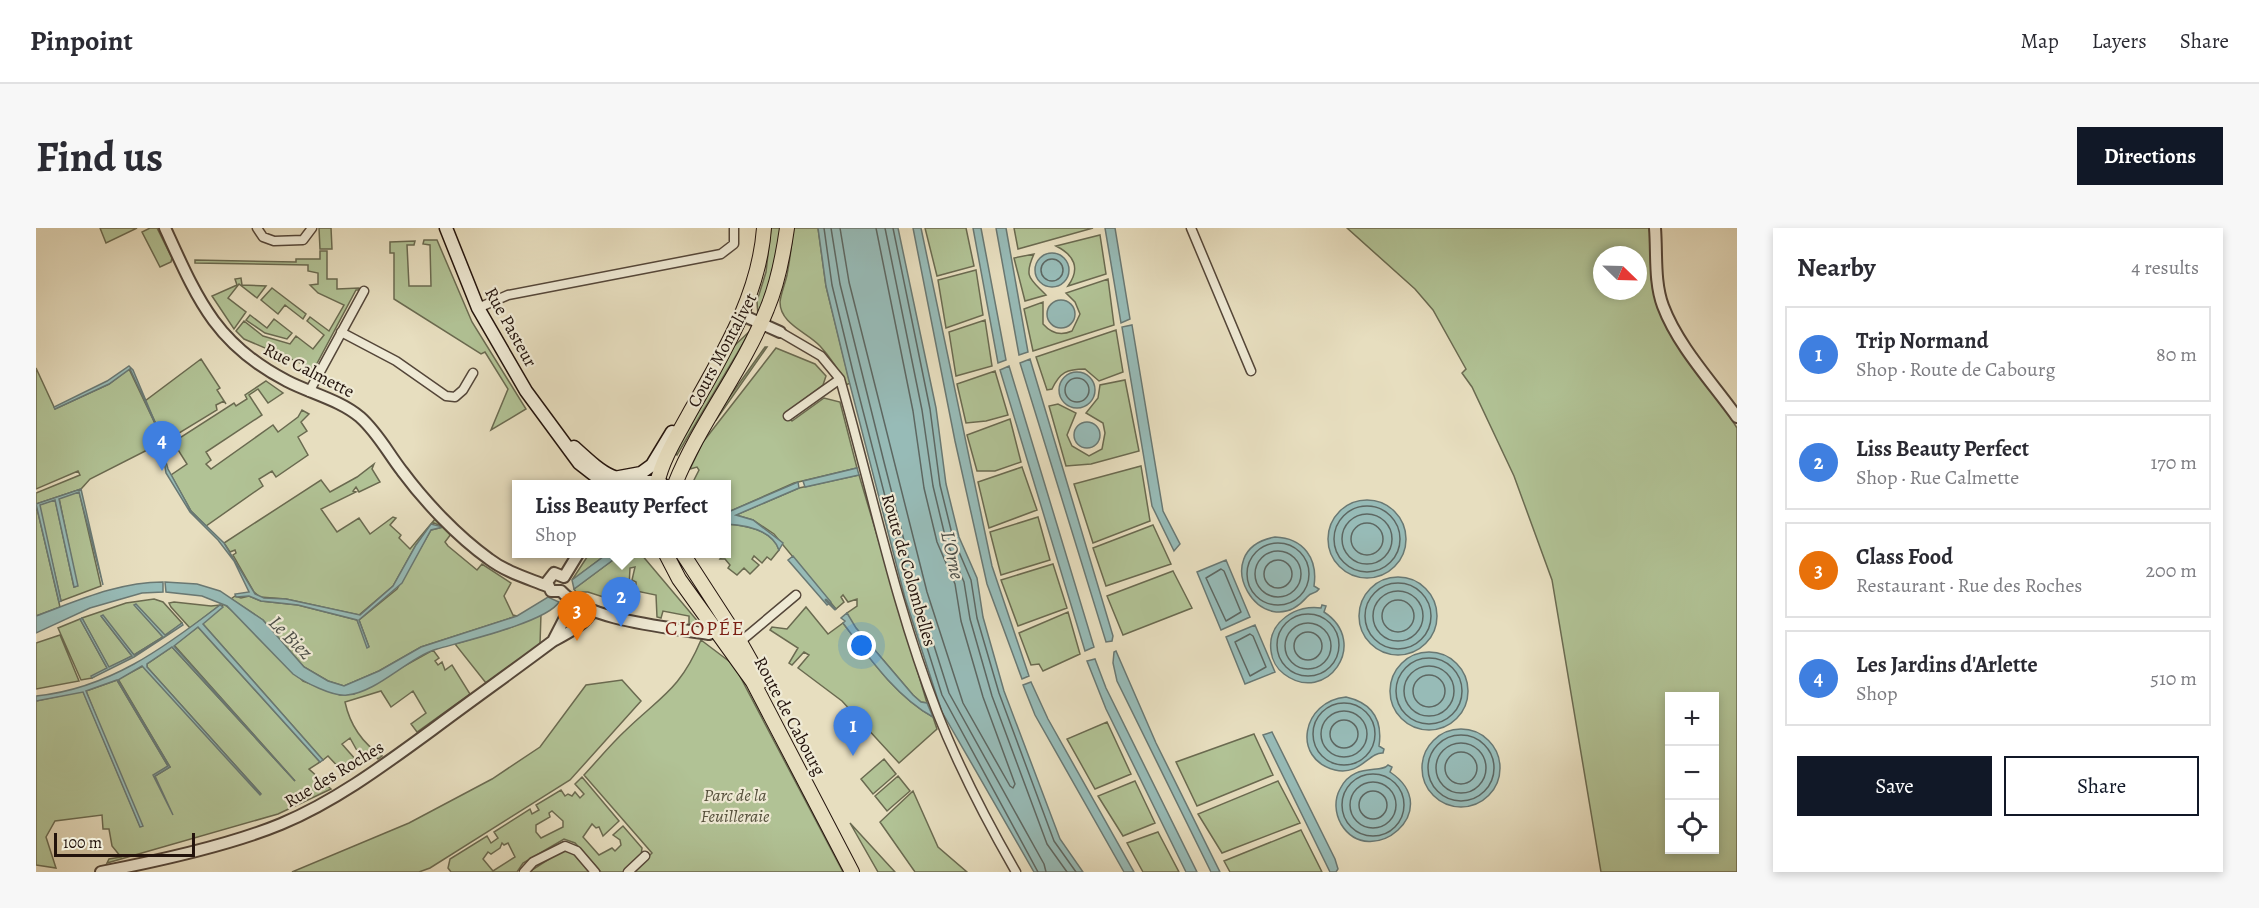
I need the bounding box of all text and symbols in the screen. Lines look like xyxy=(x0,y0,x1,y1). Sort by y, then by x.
text: Pinpoint xyxy=(30,22,133,60)
text: Map xyxy=(2020,27,2059,55)
text: Layers xyxy=(2092,27,2147,55)
text: Share xyxy=(2180,27,2229,55)
button: Directions xyxy=(2077,127,2223,185)
text: Find us xyxy=(36,128,163,185)
north arrow xyxy=(1593,246,1647,300)
text: Nearby xyxy=(1797,250,1876,285)
text: 4 results xyxy=(2131,254,2199,281)
street label: Rue Pasteur xyxy=(479,283,543,371)
street label: Cours Montalivet xyxy=(682,288,762,412)
text: Trip Normand xyxy=(1856,326,1989,356)
street label: Rue Calmette xyxy=(260,337,358,403)
text: 1 xyxy=(1815,341,1822,368)
text: 80 m xyxy=(2156,341,2197,368)
text: Shop · Route de Cabourg xyxy=(1856,356,2056,383)
pin: 4 xyxy=(142,422,182,471)
text: Liss Beauty Perfect xyxy=(1856,434,2029,464)
text: 2 xyxy=(1814,449,1823,476)
text: 170 m xyxy=(2151,449,2197,476)
text: Shop · Rue Calmette xyxy=(1856,464,2019,491)
popup xyxy=(512,480,731,558)
text: Liss Beauty Perfect xyxy=(535,491,708,521)
street label: Route de Colombelles xyxy=(876,491,942,649)
text: Shop xyxy=(535,521,577,548)
water label: L'Orne xyxy=(934,529,971,582)
text: Class Food xyxy=(1856,542,1953,572)
text: 3 xyxy=(1814,557,1823,584)
text: 200 m xyxy=(2146,557,2197,584)
text: Restaurant · Rue des Roches xyxy=(1856,572,2082,599)
pin: 2 xyxy=(602,578,640,627)
pin: 3 xyxy=(558,592,596,641)
water label: Le Biez xyxy=(263,609,319,665)
district label: CLOPÉE xyxy=(665,615,745,642)
your location xyxy=(847,631,876,660)
text: Les Jardins d'Arlette xyxy=(1856,650,2038,680)
street label: Route de Cabourg xyxy=(749,652,831,780)
text: 4 xyxy=(1814,665,1823,692)
text: 510 m xyxy=(2150,665,2197,692)
text: Shop xyxy=(1856,680,1898,707)
map controls xyxy=(1665,692,1719,854)
button: + xyxy=(1665,692,1719,746)
pin: 1 xyxy=(834,706,872,756)
street label: Rue des Roches xyxy=(280,735,388,813)
button: − xyxy=(1665,746,1719,800)
button: Save xyxy=(1797,756,1992,816)
button: Share xyxy=(2004,756,2199,816)
park label: Parc de la Feuilleraie xyxy=(700,783,770,828)
button: locate xyxy=(1665,800,1719,854)
scale bar xyxy=(54,830,195,858)
text: 100 m xyxy=(63,832,102,854)

